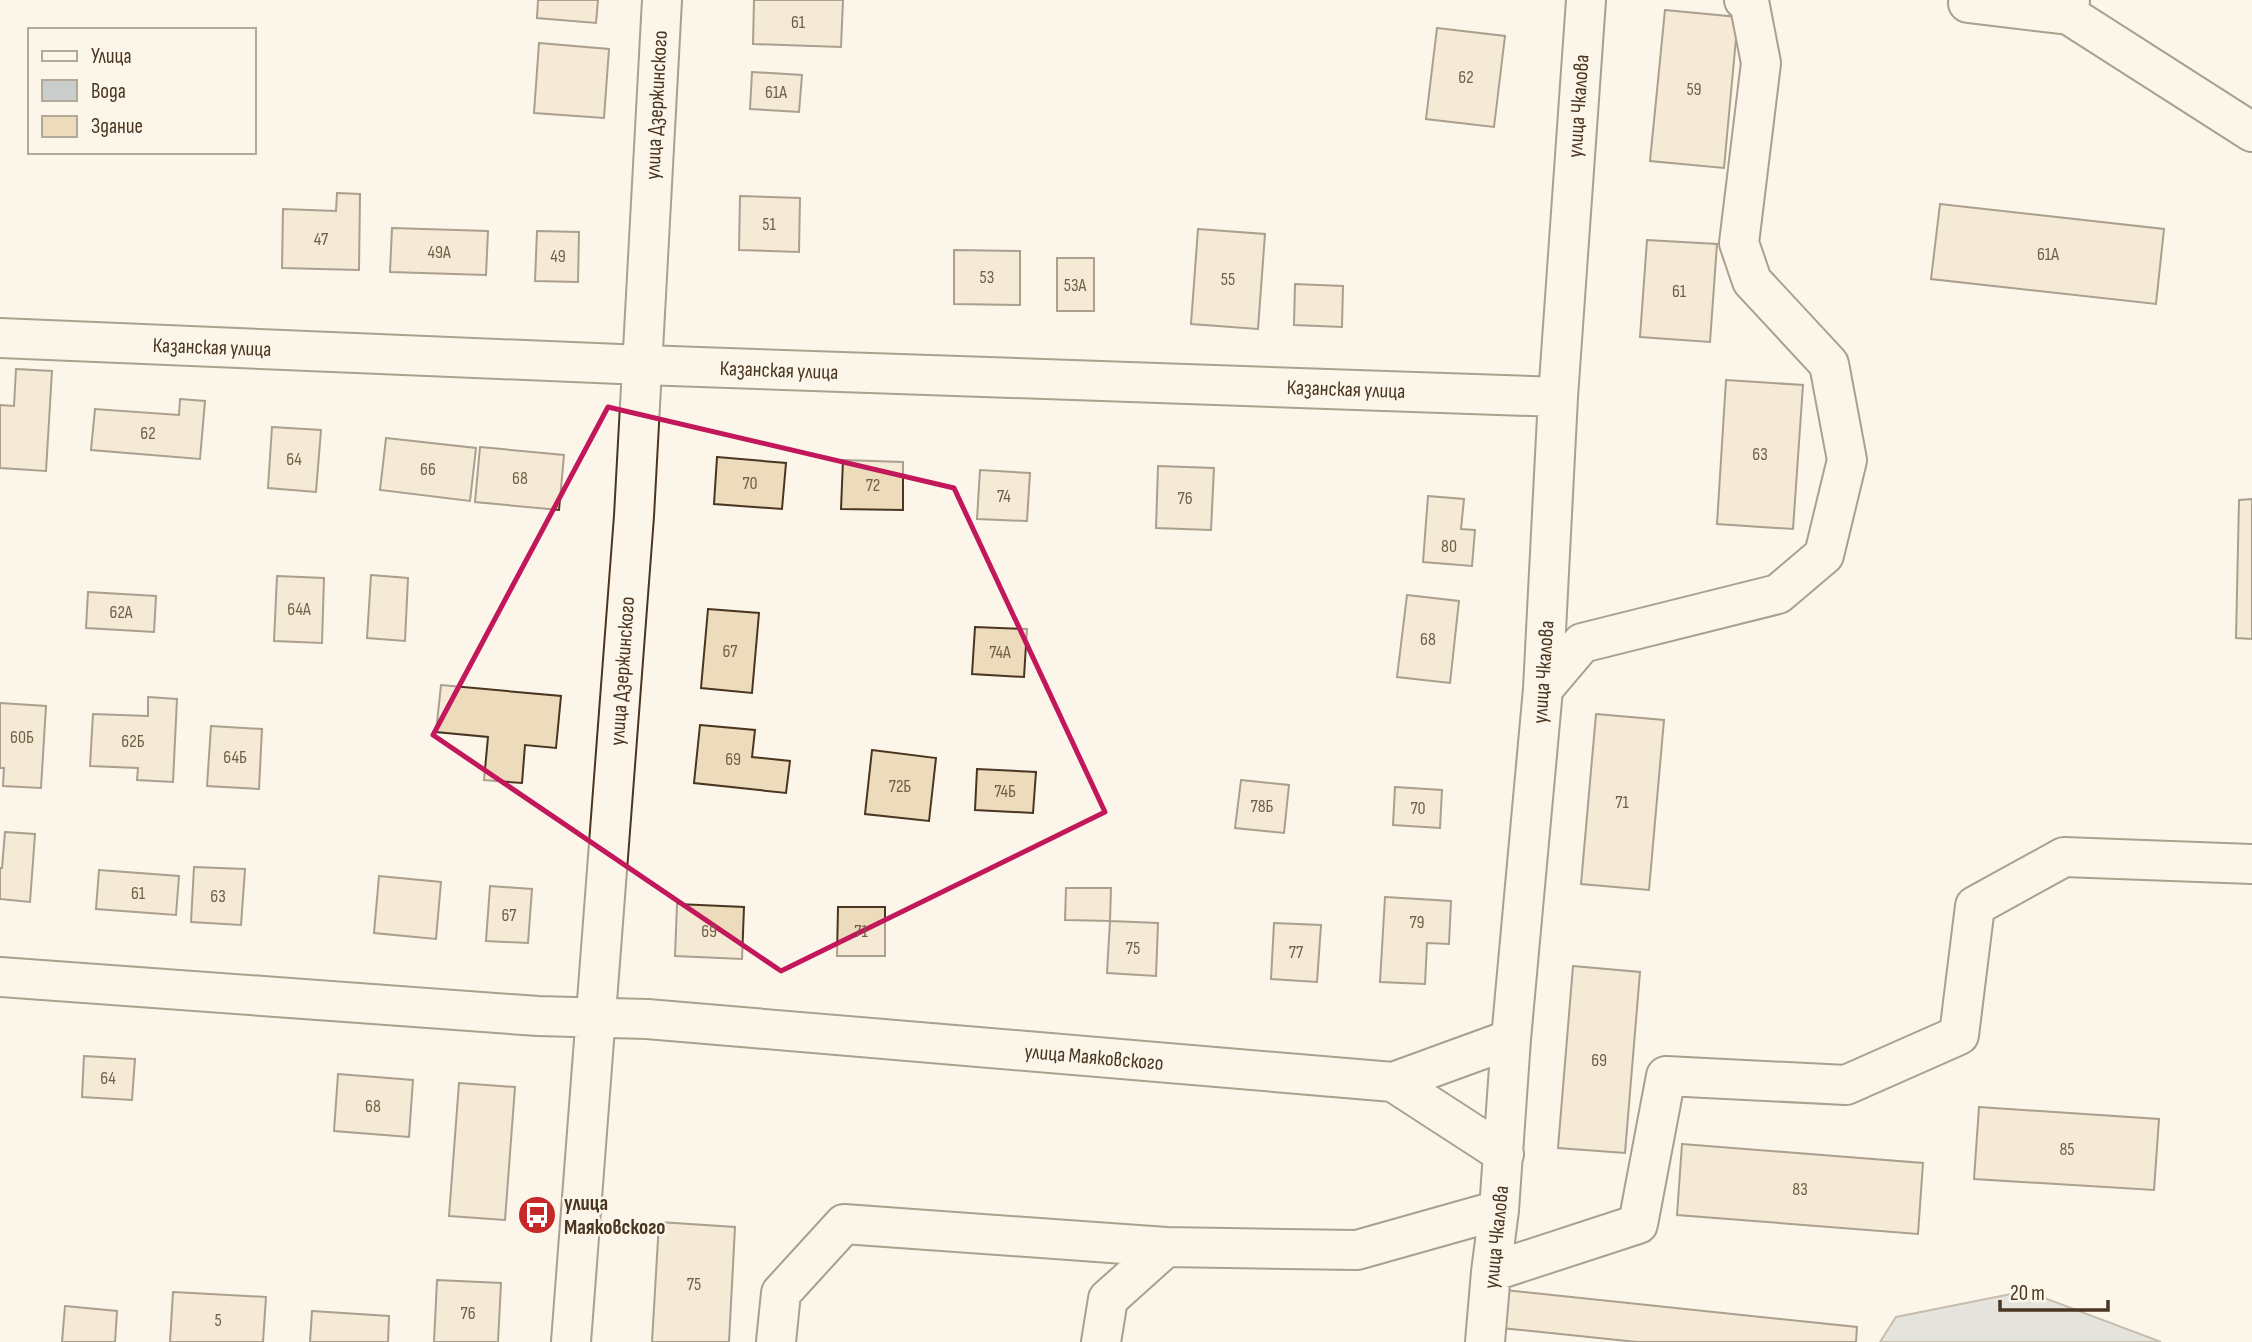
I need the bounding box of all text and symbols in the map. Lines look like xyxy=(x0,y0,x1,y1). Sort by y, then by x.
house number: 61 xyxy=(791,12,806,33)
legend xyxy=(28,28,256,154)
street label: улица Дзержинского xyxy=(640,30,673,180)
text: Улица xyxy=(91,44,132,69)
street label: улица Чкалова xyxy=(1562,54,1595,158)
house number: 62 xyxy=(1458,67,1474,88)
text: Вода xyxy=(91,79,126,104)
house number: 59 xyxy=(1686,79,1702,100)
house number: 61А xyxy=(765,82,787,103)
text: Здание xyxy=(91,114,143,139)
house number: 51 xyxy=(762,214,776,235)
house number: 47 xyxy=(314,229,329,250)
house number: 49А xyxy=(427,242,451,263)
house number: 61А xyxy=(2037,244,2059,265)
house number: 49 xyxy=(550,246,566,267)
house number: 53 xyxy=(980,267,994,288)
house number: 55 xyxy=(1221,269,1235,290)
house number: 53А xyxy=(1064,275,1087,296)
house number: 61 xyxy=(1672,281,1687,302)
street label: Казанская улица xyxy=(152,333,272,362)
street label: Казанская улица xyxy=(719,356,839,385)
street label: Казанская улица xyxy=(1286,375,1406,404)
house number: 62 xyxy=(140,423,156,444)
house number: 63 xyxy=(1752,444,1768,465)
house number: 64 xyxy=(286,449,302,470)
house number: 66 xyxy=(420,459,436,480)
house number: 68 xyxy=(512,468,528,489)
house number: 70 xyxy=(742,473,758,494)
house number: 72 xyxy=(866,475,880,496)
house number: 74 xyxy=(997,486,1011,507)
house number: 76 xyxy=(1177,488,1193,509)
house number: 80 xyxy=(1441,536,1457,557)
street label: улица Дзержинского xyxy=(605,596,640,746)
house number: 64А xyxy=(287,599,311,620)
house number: 62А xyxy=(109,602,133,623)
street label: улица Чкалова xyxy=(1527,620,1560,724)
house number: 68 xyxy=(1420,629,1436,650)
house number: 67 xyxy=(722,641,738,662)
house number: 74А xyxy=(989,642,1011,663)
house number: 60Б xyxy=(10,727,34,748)
house number: 62Б xyxy=(121,731,145,752)
house number: 64Б xyxy=(223,747,247,768)
house number: 69 xyxy=(725,749,741,770)
house number: 72Б xyxy=(889,776,911,797)
house number: 74Б xyxy=(994,781,1016,802)
house number: 71 xyxy=(1615,792,1629,813)
house number: 78Б xyxy=(1251,796,1274,817)
house number: 70 xyxy=(1410,798,1426,819)
house number: 61 xyxy=(131,883,146,904)
house number: 63 xyxy=(210,886,226,907)
house number: 67 xyxy=(501,905,517,926)
house number: 79 xyxy=(1409,912,1425,933)
house number: 69 xyxy=(701,921,717,942)
house number: 71 xyxy=(854,921,868,942)
house number: 75 xyxy=(1126,938,1140,959)
house number: 77 xyxy=(1289,942,1304,963)
street label: улица Маяковского xyxy=(1023,1039,1165,1076)
house number: 69 xyxy=(1591,1050,1607,1071)
house number: 64 xyxy=(100,1068,116,1089)
house number: 68 xyxy=(365,1096,381,1117)
house number: 85 xyxy=(2059,1139,2075,1160)
house number: 83 xyxy=(1792,1179,1808,1200)
street label: улица Чкалова xyxy=(1479,1184,1514,1290)
place label: улица Маяковского xyxy=(564,1191,666,1240)
bus stop icon: улица Маяковского xyxy=(516,1194,558,1236)
scale bar xyxy=(2000,1268,2108,1312)
house number: 75 xyxy=(687,1274,701,1295)
text: 20 m xyxy=(2010,1281,2045,1306)
house number: 76 xyxy=(460,1303,476,1324)
house number: 5 xyxy=(214,1310,222,1331)

